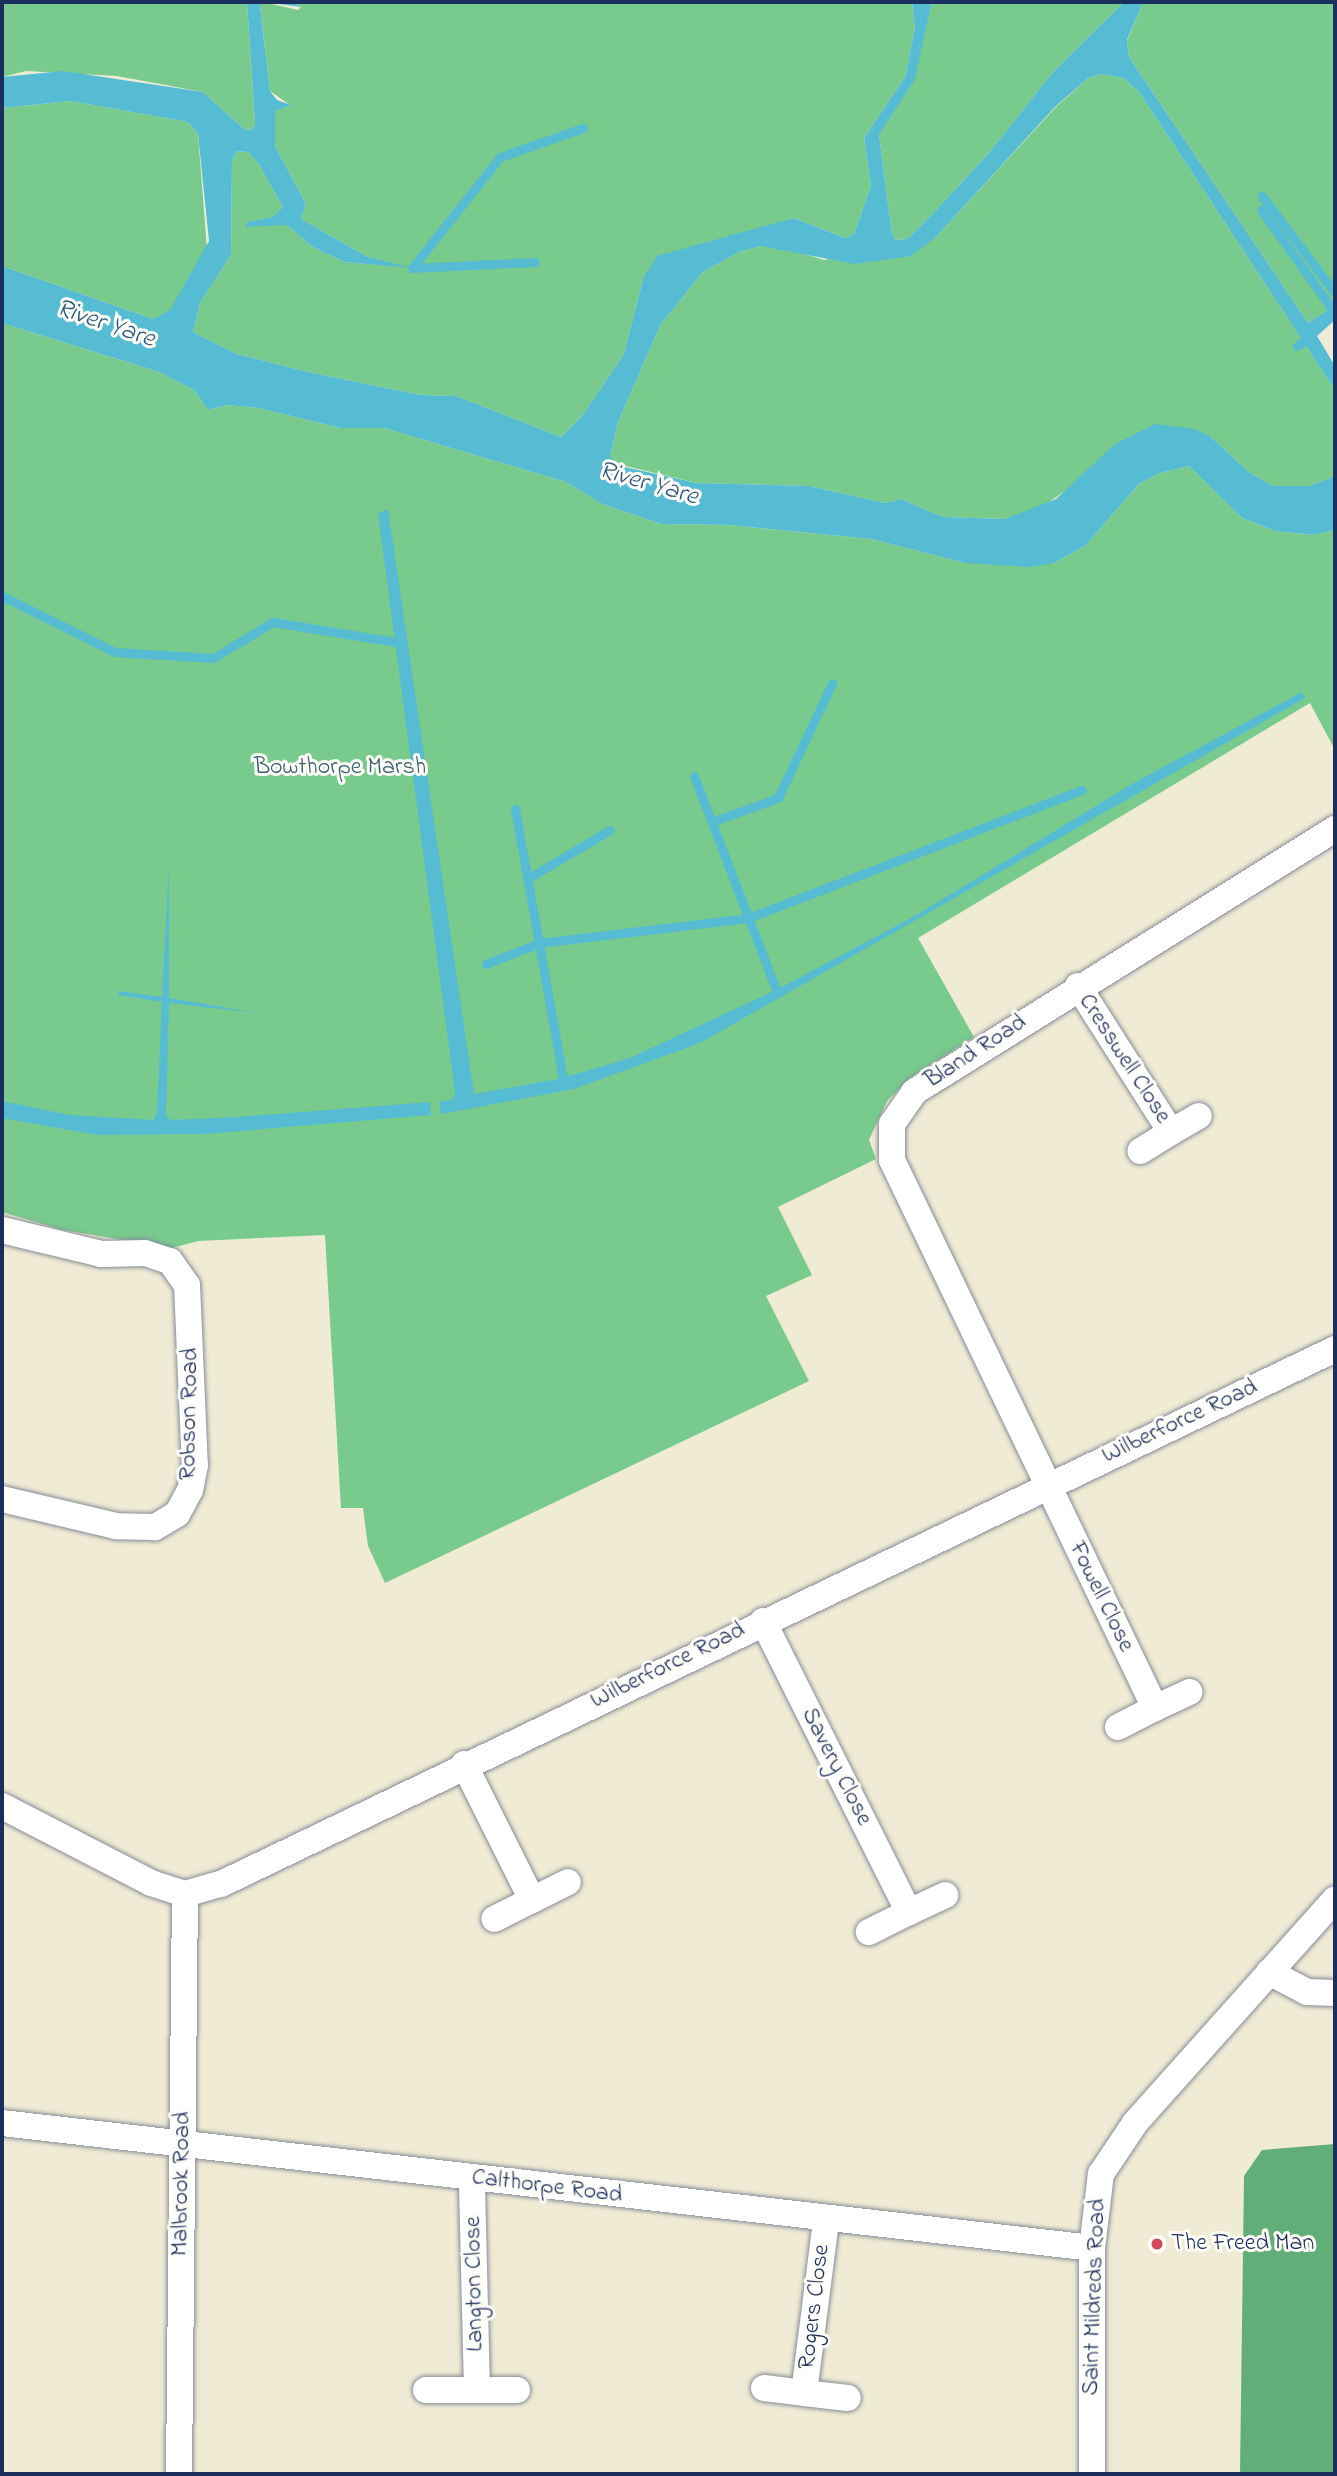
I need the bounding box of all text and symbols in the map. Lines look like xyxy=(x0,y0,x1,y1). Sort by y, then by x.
water label: River Yare xyxy=(52,294,158,356)
water label: River Yare xyxy=(595,456,701,514)
park label: Bowthorpe Marsh xyxy=(254,754,426,782)
street label: Cresswell Close xyxy=(1071,989,1177,1129)
street label: Bland Road xyxy=(920,1009,1032,1095)
street label: Robson Road xyxy=(174,1348,206,1480)
street label: Wilberforce Road xyxy=(1098,1373,1262,1471)
street label: Fowell Close xyxy=(1062,1537,1140,1657)
street label: Wilberforce Road xyxy=(586,1616,750,1716)
street label: Savery Close xyxy=(794,1703,878,1831)
street label: Malbrook Road xyxy=(166,2111,198,2257)
street label: Calthorpe Road xyxy=(470,2163,624,2211)
street label: Saint Mildreds Road xyxy=(1077,2198,1113,2396)
street label: Langton Close xyxy=(459,2216,491,2352)
place label: The Freed Man xyxy=(1171,2230,1314,2258)
marker: The Freed Man xyxy=(1149,2236,1165,2252)
street label: Rogers Close xyxy=(793,2243,837,2371)

